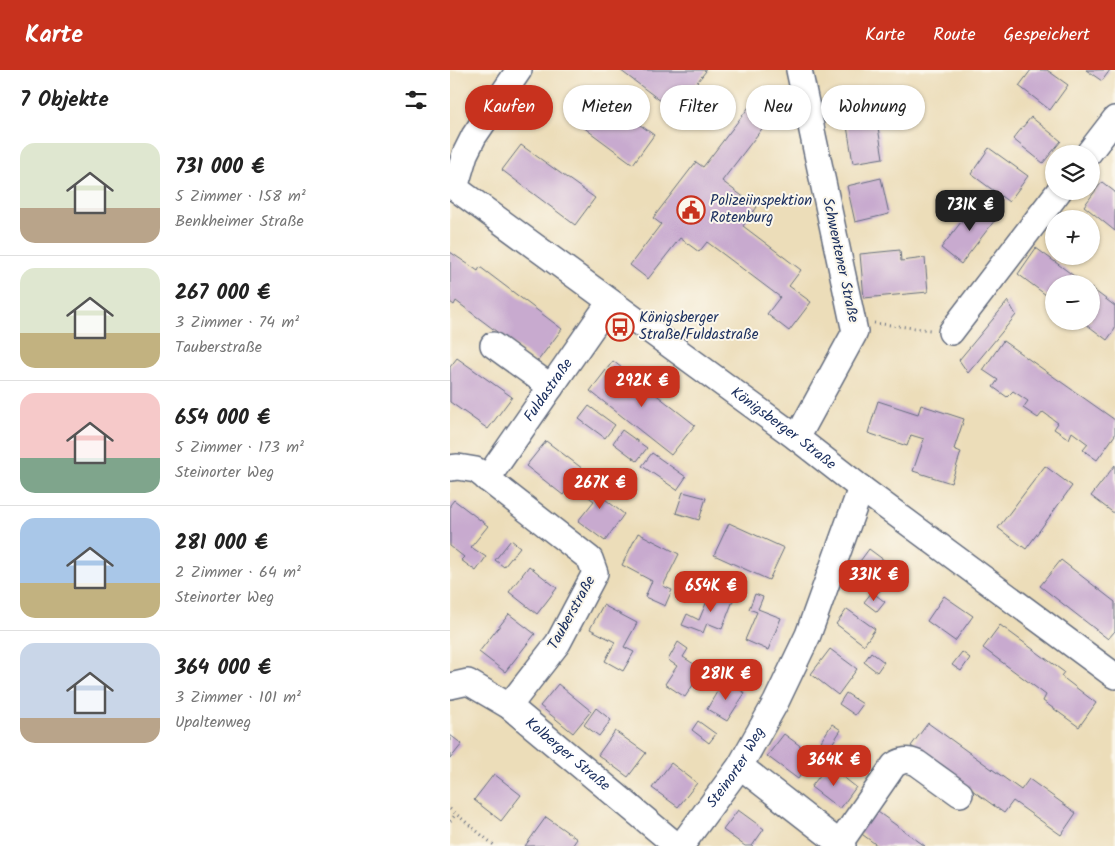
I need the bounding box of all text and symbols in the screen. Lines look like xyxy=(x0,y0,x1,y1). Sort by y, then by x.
text: Karte xyxy=(25,16,83,55)
text: Karte xyxy=(865,21,905,50)
text: Route xyxy=(933,21,976,50)
text: Gespeichert xyxy=(1004,21,1090,50)
text: 7 Objekte xyxy=(20,84,109,117)
chip: Kaufen xyxy=(465,85,553,130)
chip: Mieten xyxy=(563,85,650,130)
chip: Filter xyxy=(660,85,736,130)
chip: Neu xyxy=(746,85,811,130)
chip: Wohnung xyxy=(821,85,925,130)
icon: filters xyxy=(402,86,430,114)
map controls xyxy=(1045,145,1100,330)
button: layers xyxy=(1045,145,1100,200)
text: 731 000 € xyxy=(175,151,265,184)
icon: home xyxy=(60,163,120,223)
text: 5 Zimmer · 158 m² xyxy=(175,184,306,209)
place label: Polizeiinspektion Rotenburg xyxy=(710,189,812,230)
pin: 731K € xyxy=(929,190,1011,232)
text: 731K € xyxy=(946,193,994,218)
public building icon: Polizeiinspektion Rotenburg xyxy=(676,195,706,225)
street label: Schwentener Straße xyxy=(815,195,865,325)
text: Benkheimer Straße xyxy=(175,209,304,234)
button: + xyxy=(1045,210,1100,265)
button: − xyxy=(1045,275,1100,330)
text: 267 000 € xyxy=(175,277,270,310)
icon: home xyxy=(60,288,120,348)
place label: Königsberger Straße/Fuldastraße xyxy=(639,306,759,347)
text: 3 Zimmer · 74 m² xyxy=(175,310,299,335)
bus stop icon: Königsberger Straße/Fuldastraße xyxy=(605,312,635,342)
text: Tauberstraße xyxy=(175,335,262,360)
street label: Fuldastraße xyxy=(518,353,579,427)
pin: 292K € xyxy=(601,366,683,408)
text: 292K € xyxy=(616,369,668,394)
street label: Königsberger Straße xyxy=(725,381,841,476)
text: 654 000 € xyxy=(175,402,270,435)
icon: home xyxy=(60,413,120,473)
text: 5 Zimmer · 173 m² xyxy=(175,435,304,460)
text: Steinorter Weg xyxy=(175,460,274,485)
pin: 267K € xyxy=(559,468,641,510)
text: 267K € xyxy=(574,471,626,496)
text: 281 000 € xyxy=(175,527,268,560)
icon: home xyxy=(60,538,120,598)
text: 2 Zimmer · 64 m² xyxy=(175,560,301,585)
pin: 331K € xyxy=(833,560,915,602)
text: 331K € xyxy=(850,563,898,588)
pin: 654K € xyxy=(670,570,752,613)
street label: Tauberstraße xyxy=(542,571,602,654)
text: 654K € xyxy=(685,574,737,599)
text: Steinorter Weg xyxy=(175,585,274,610)
text: 364 000 € xyxy=(175,652,271,685)
pin: 281K € xyxy=(685,658,767,701)
text: 281K € xyxy=(701,662,751,687)
icon: home xyxy=(60,663,120,723)
text: 3 Zimmer · 101 m² xyxy=(175,685,301,710)
text: Upaltenweg xyxy=(175,710,251,735)
street label: Kolberger Straße xyxy=(519,712,616,798)
street label: Steinorter Weg xyxy=(701,723,772,813)
pin: 364K € xyxy=(793,744,875,787)
text: 364K € xyxy=(808,748,860,773)

